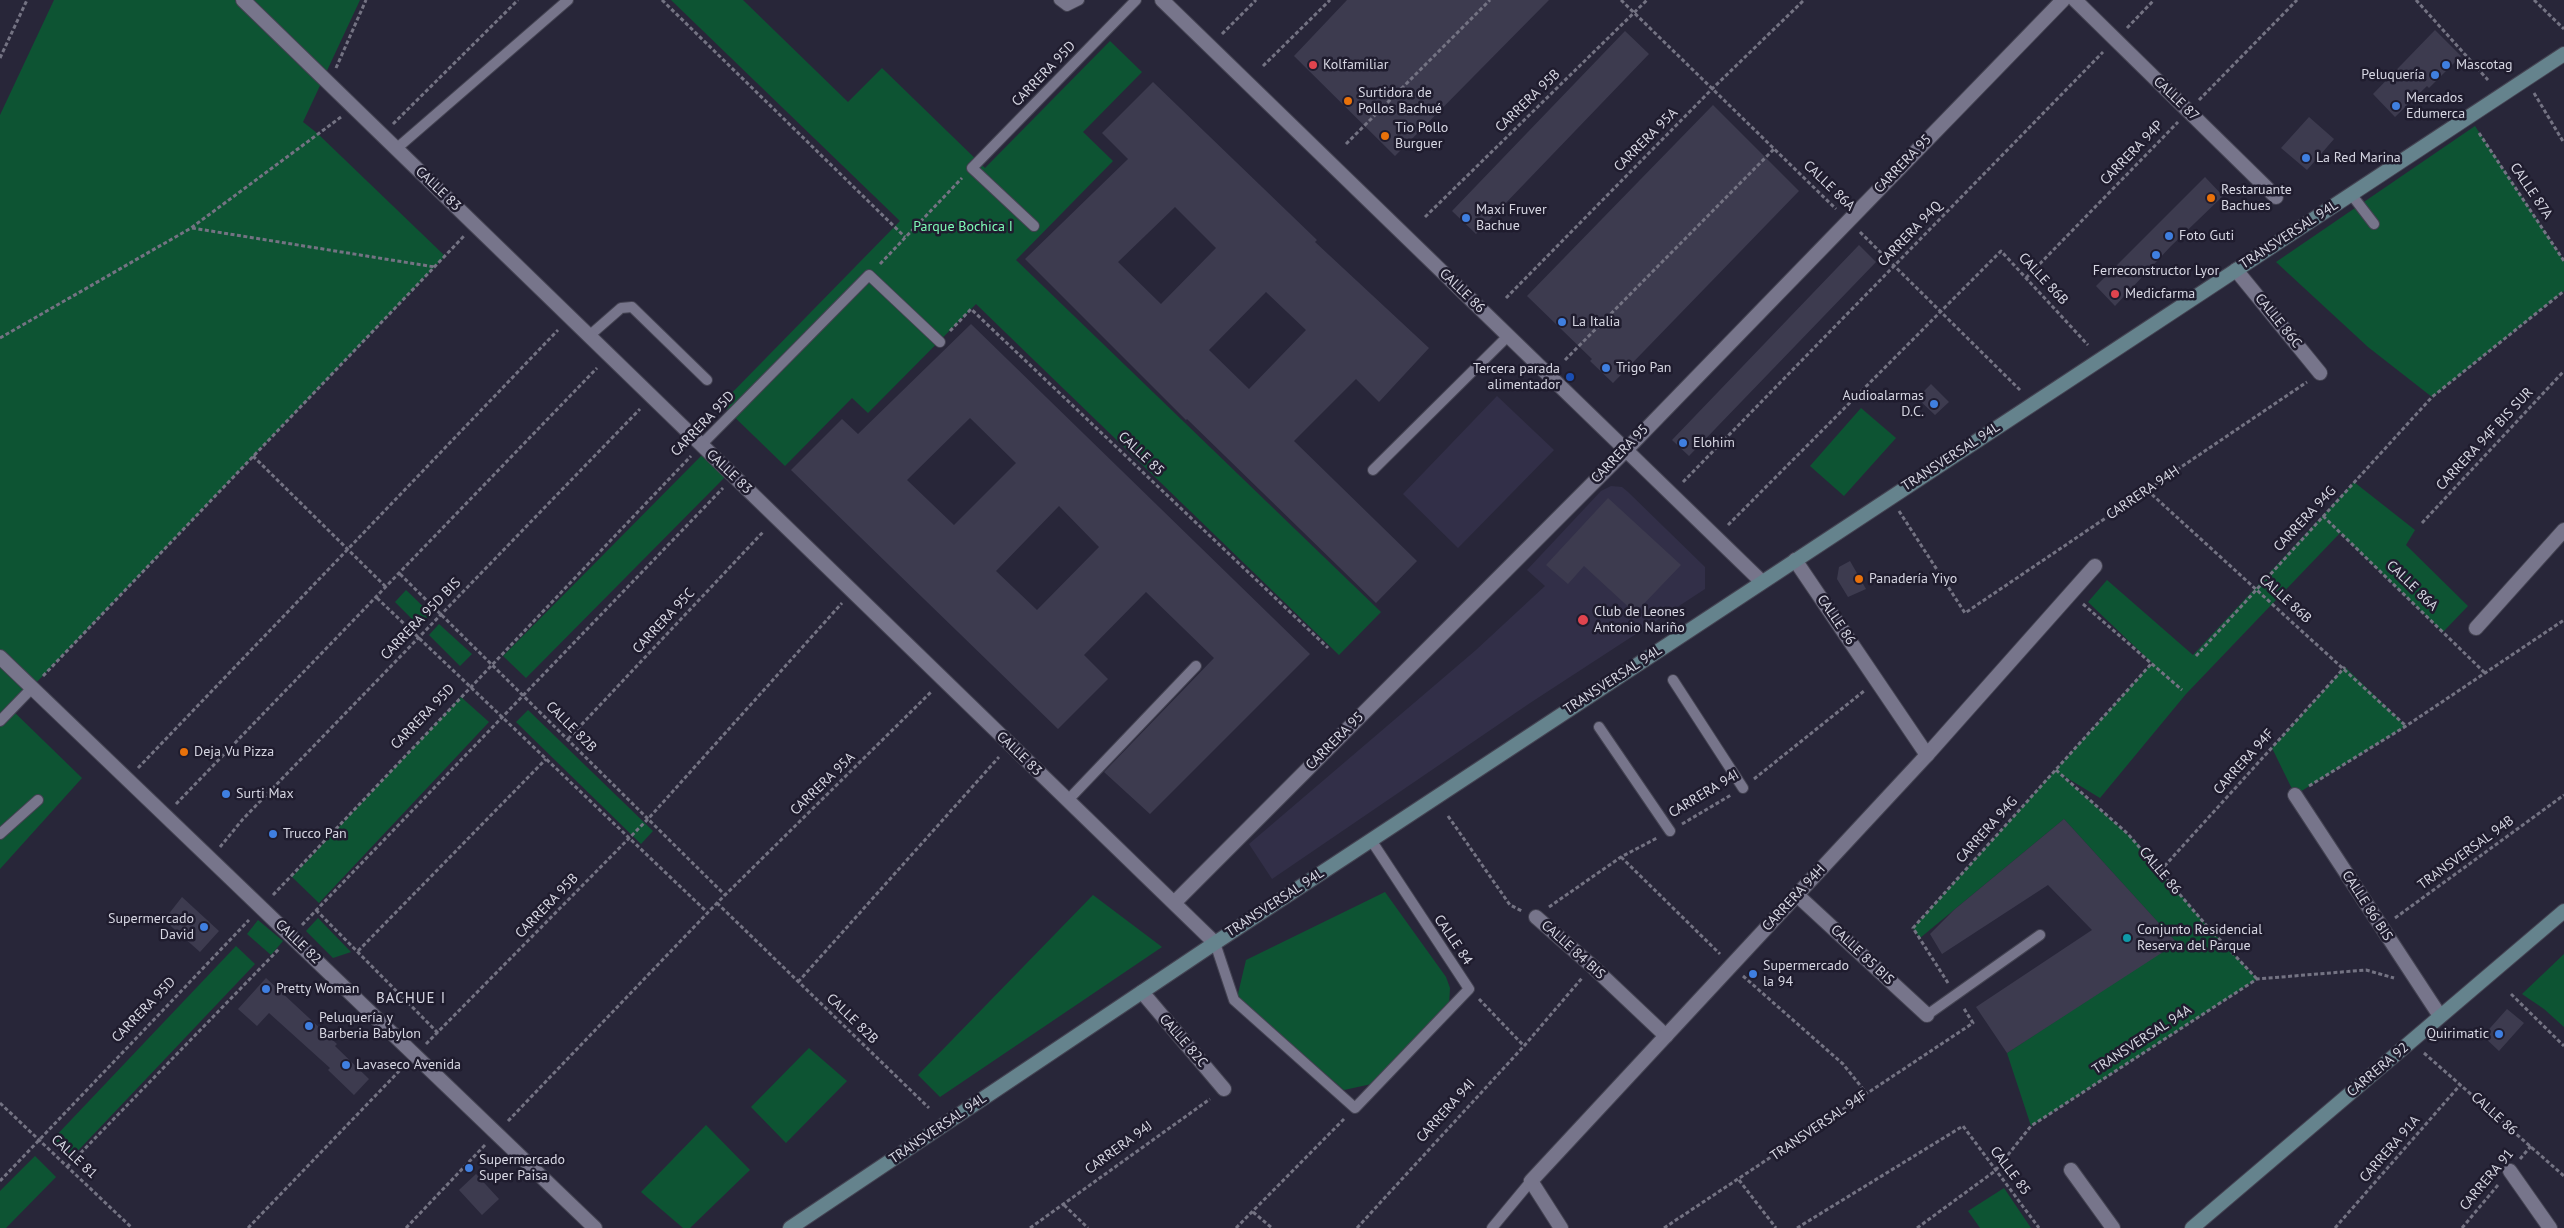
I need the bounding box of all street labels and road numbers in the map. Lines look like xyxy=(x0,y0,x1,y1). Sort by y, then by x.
street label: CARRERA 95D xyxy=(1009,38,1079,110)
street label: CARRERA 95B xyxy=(1492,66,1564,136)
street label: CALLE 87 xyxy=(2150,73,2202,125)
street label: CARRERA 95A xyxy=(1611,105,1681,175)
street label: CARRERA 94P xyxy=(2097,117,2167,189)
street label: CARRERA 95 xyxy=(1871,131,1935,197)
street label: CALLE 86A xyxy=(1800,157,1858,215)
street label: CALLE 87A xyxy=(2506,160,2556,222)
street label: CALLE 83 xyxy=(412,163,464,215)
street label: TRANSVERSAL 94L xyxy=(2237,197,2341,273)
street label: CARRERA 94Q xyxy=(1875,198,1945,270)
street label: CALLE 86B xyxy=(2015,250,2071,308)
street label: CALLE 86 xyxy=(1436,265,1488,317)
street label: CALLE 86C xyxy=(2251,291,2305,351)
street label: CARRERA 94F BIS SUR xyxy=(2433,384,2537,494)
street label: CARRERA 95D xyxy=(668,388,738,460)
street label: TRANSVERSAL 94L xyxy=(1899,419,2003,495)
street label: CARRERA 95 xyxy=(1588,421,1652,487)
street label: CALLE 85 xyxy=(1115,428,1167,480)
street label: CALLE 83 xyxy=(703,446,755,498)
street label: CARRERA 94H xyxy=(2103,462,2183,524)
street label: CARRERA 94G xyxy=(2270,483,2340,555)
street label: CALLE 86A xyxy=(2383,557,2441,615)
street label: CALLE 86B xyxy=(2255,571,2315,627)
street label: CARRERA 95D BIS xyxy=(378,574,464,664)
street label: CARRERA 95C xyxy=(630,585,698,657)
street label: CALLE 86 xyxy=(1813,592,1859,648)
street label: TRANSVERSAL 94L xyxy=(1561,642,1665,718)
street label: CARRERA 95D xyxy=(388,681,458,753)
street label: CALLE 82B xyxy=(542,698,600,756)
street label: CARRERA 95 xyxy=(1303,709,1367,773)
street label: CARRERA 94F xyxy=(2210,726,2278,798)
street label: CALLE 83 xyxy=(993,728,1045,780)
street label: CARRERA 95A xyxy=(787,749,859,819)
street label: CARRERA 94I xyxy=(1666,766,1742,822)
street label: CARRERA 94G xyxy=(1953,793,2021,867)
street label: TRANSVERSAL 94B xyxy=(2415,813,2517,893)
street label: CALLE 86 xyxy=(2135,844,2185,898)
street label: CARRERA 94H xyxy=(1759,861,1829,935)
street label: TRANSVERSAL 94L xyxy=(1223,865,1327,941)
street label: CALLE 86 BIS xyxy=(2338,868,2396,944)
street label: CARRERA 95B xyxy=(512,870,582,942)
street label: CALLE 84 xyxy=(1430,912,1476,968)
street label: CALLE 82 xyxy=(272,916,324,968)
street label: CALLE 84 BIS xyxy=(1538,917,1608,983)
street label: CALLE 85 BIS xyxy=(1827,922,1897,988)
street label: CARRERA 95D xyxy=(109,974,179,1046)
street label: CALLE 82B xyxy=(823,990,881,1048)
street label: TRANSVERSAL 94A xyxy=(2089,1002,2195,1078)
street label: CALLE 82C xyxy=(1155,1011,1211,1071)
street label: CARRERA 92 xyxy=(2344,1039,2412,1101)
street label: CARRERA 94I xyxy=(1413,1076,1479,1146)
street label: TRANSVERSAL 94F xyxy=(1767,1087,1871,1165)
street label: CALLE 86 xyxy=(2467,1089,2521,1139)
street label: TRANSVERSAL 94L xyxy=(886,1090,990,1168)
street label: CARRERA 91A xyxy=(2356,1112,2424,1186)
street label: CARRERA 94J xyxy=(1082,1118,1156,1178)
street label: CALLE 81 xyxy=(48,1131,100,1183)
street label: CALLE 85 xyxy=(1986,1143,2034,1199)
street label: CARRERA 91 xyxy=(2456,1146,2518,1214)

